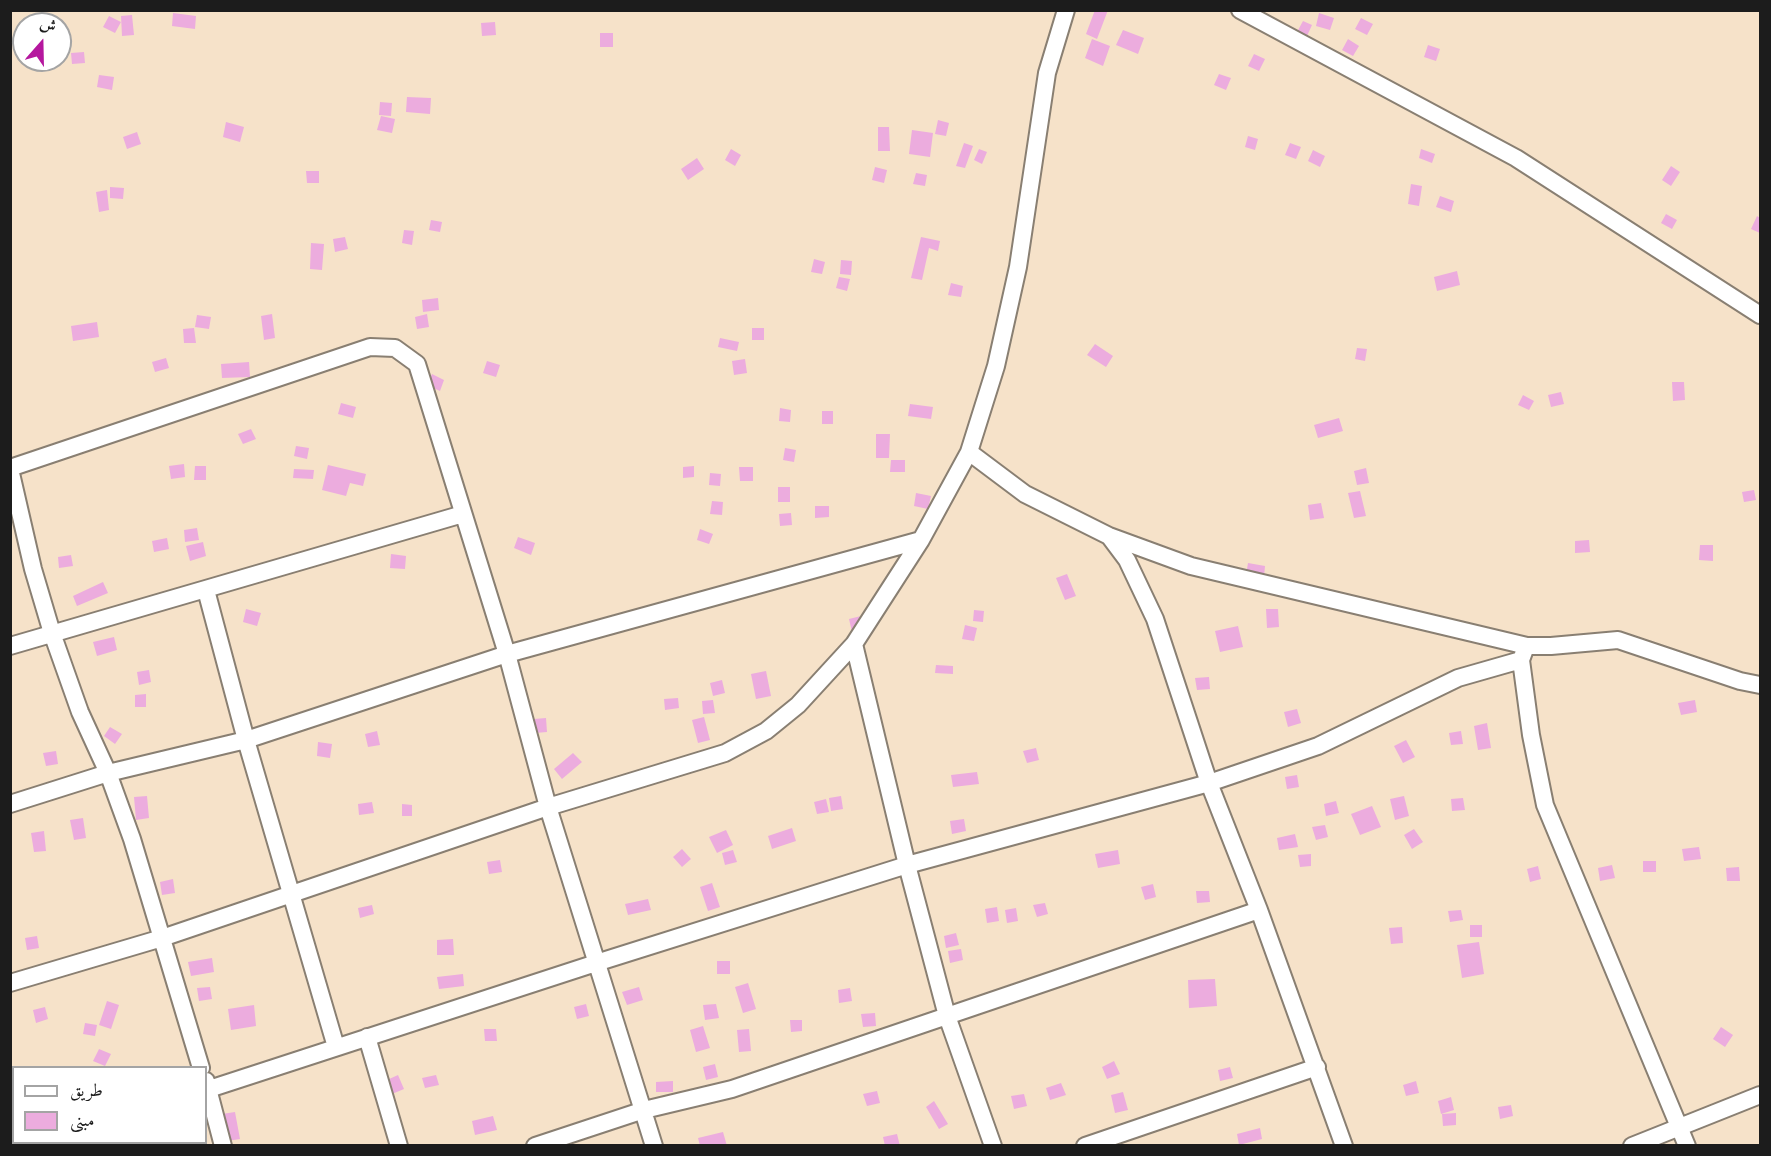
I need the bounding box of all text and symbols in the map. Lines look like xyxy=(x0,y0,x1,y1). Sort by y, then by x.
north arrow xyxy=(12,12,72,72)
text: ش xyxy=(36,13,59,40)
legend xyxy=(12,1066,207,1144)
text: طريق xyxy=(70,1079,103,1105)
text: مبنى xyxy=(70,1109,95,1135)

